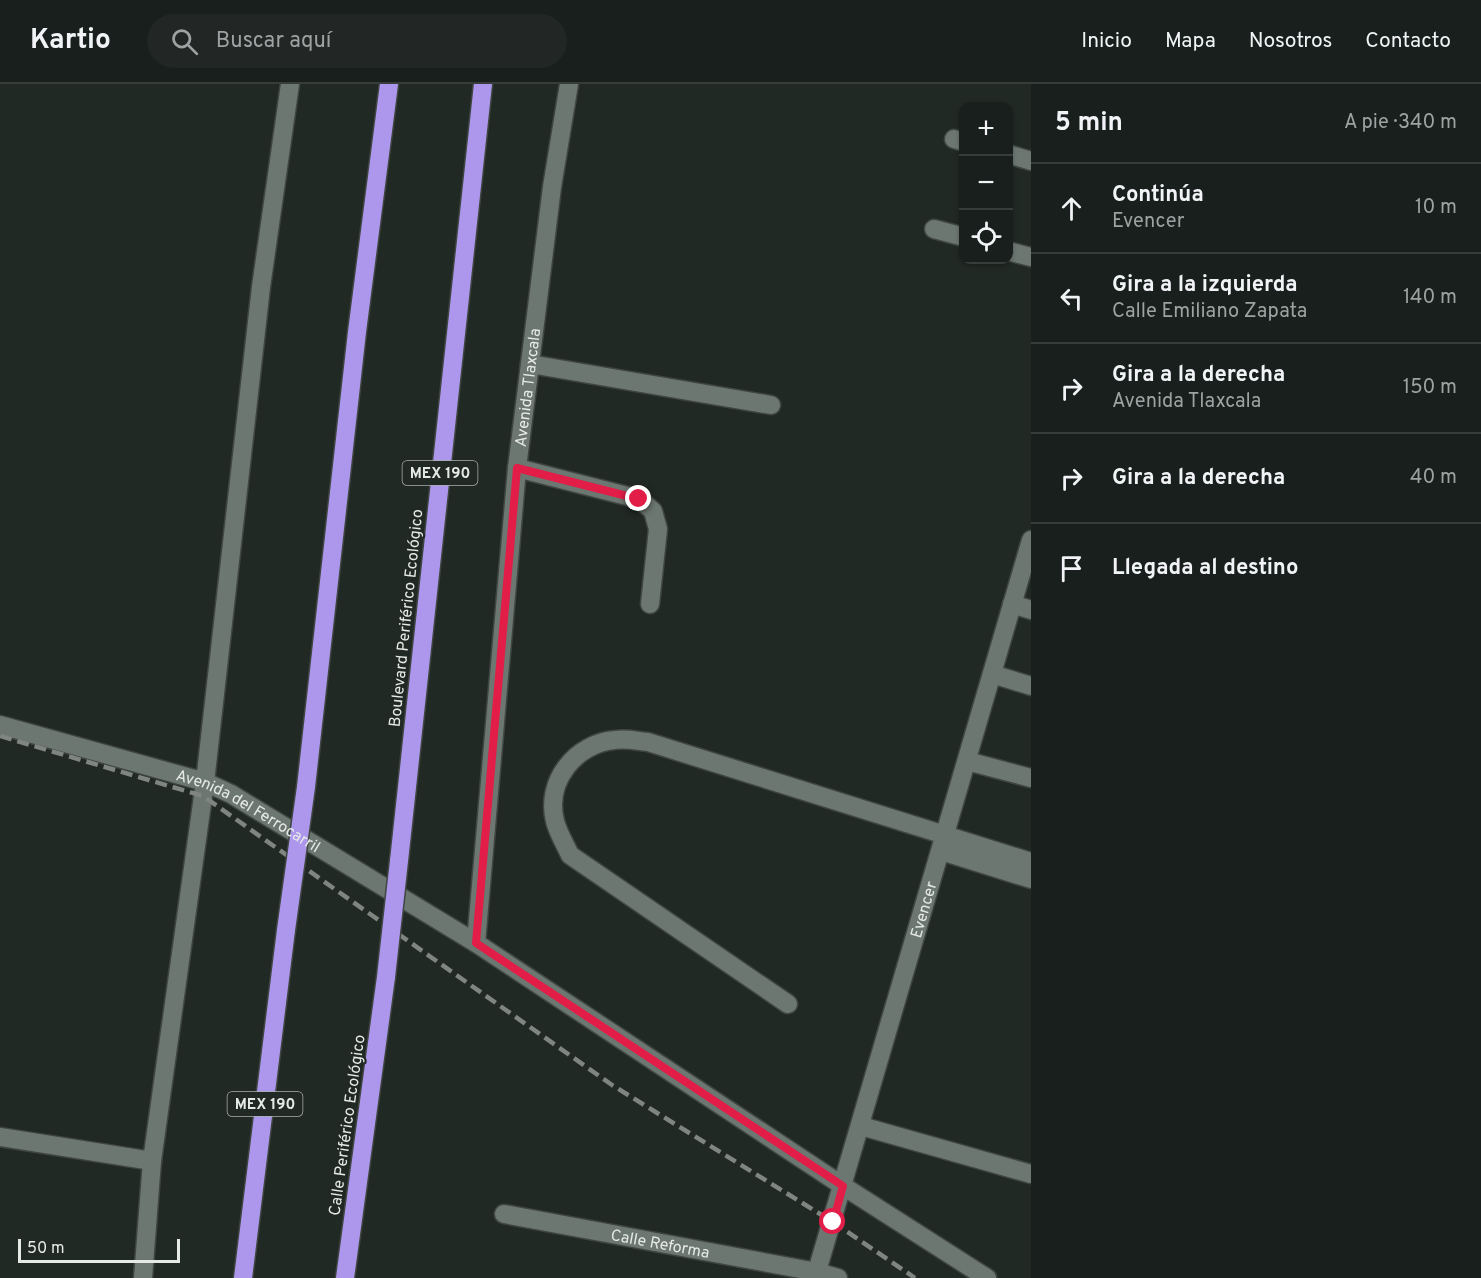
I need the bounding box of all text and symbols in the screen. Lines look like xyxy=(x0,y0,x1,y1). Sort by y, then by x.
search box xyxy=(147,14,567,68)
text: Kartio xyxy=(30,23,111,59)
icon: search xyxy=(168,25,201,58)
text: Buscar aquí xyxy=(216,28,331,55)
text: Inicio xyxy=(1081,28,1132,55)
text: Mapa xyxy=(1165,28,1216,55)
text: Nosotros xyxy=(1249,28,1332,55)
text: Contacto xyxy=(1365,28,1451,55)
map controls xyxy=(959,102,1013,264)
button: + xyxy=(959,102,1013,156)
text: 5 min xyxy=(1055,107,1123,140)
text: A pie · 340 m xyxy=(1344,110,1457,136)
button: − xyxy=(959,156,1013,210)
text: Continúa xyxy=(1112,182,1204,209)
icon: ahead xyxy=(1055,192,1088,225)
text: 10 m xyxy=(1415,195,1457,221)
text: Evencer xyxy=(1112,209,1184,235)
button: locate xyxy=(959,210,1013,264)
text: Gira a la izquierda xyxy=(1112,272,1298,299)
icon: left xyxy=(1055,282,1088,315)
text: 140 m xyxy=(1403,285,1457,311)
text: Calle Emiliano Zapata xyxy=(1112,299,1307,325)
street label: Avenida Tlaxcala xyxy=(512,327,546,448)
text: Gira a la derecha xyxy=(1112,362,1285,389)
icon: right xyxy=(1055,372,1088,405)
text: 150 m xyxy=(1403,375,1457,401)
text: Avenida Tlaxcala xyxy=(1112,389,1261,415)
road number: MEX 190 xyxy=(402,461,478,485)
icon: right xyxy=(1055,462,1088,495)
text: Gira a la derecha xyxy=(1112,465,1285,492)
text: 40 m xyxy=(1410,465,1457,491)
route end xyxy=(625,485,651,511)
street label: Boulevard Periférico Ecológico xyxy=(386,508,428,728)
icon: arrive xyxy=(1055,552,1088,585)
text: Llegada al destino xyxy=(1112,555,1298,582)
street label: Avenida del Ferrocarril xyxy=(173,766,323,858)
street label: Evencer xyxy=(907,879,943,941)
street label: Calle Periférico Ecológico xyxy=(325,1033,371,1217)
road number: MEX 190 xyxy=(228,1092,302,1116)
route start xyxy=(819,1208,845,1234)
street label: Calle Reforma xyxy=(609,1226,711,1264)
scale bar xyxy=(18,1236,180,1264)
text: 50 m xyxy=(27,1239,65,1259)

